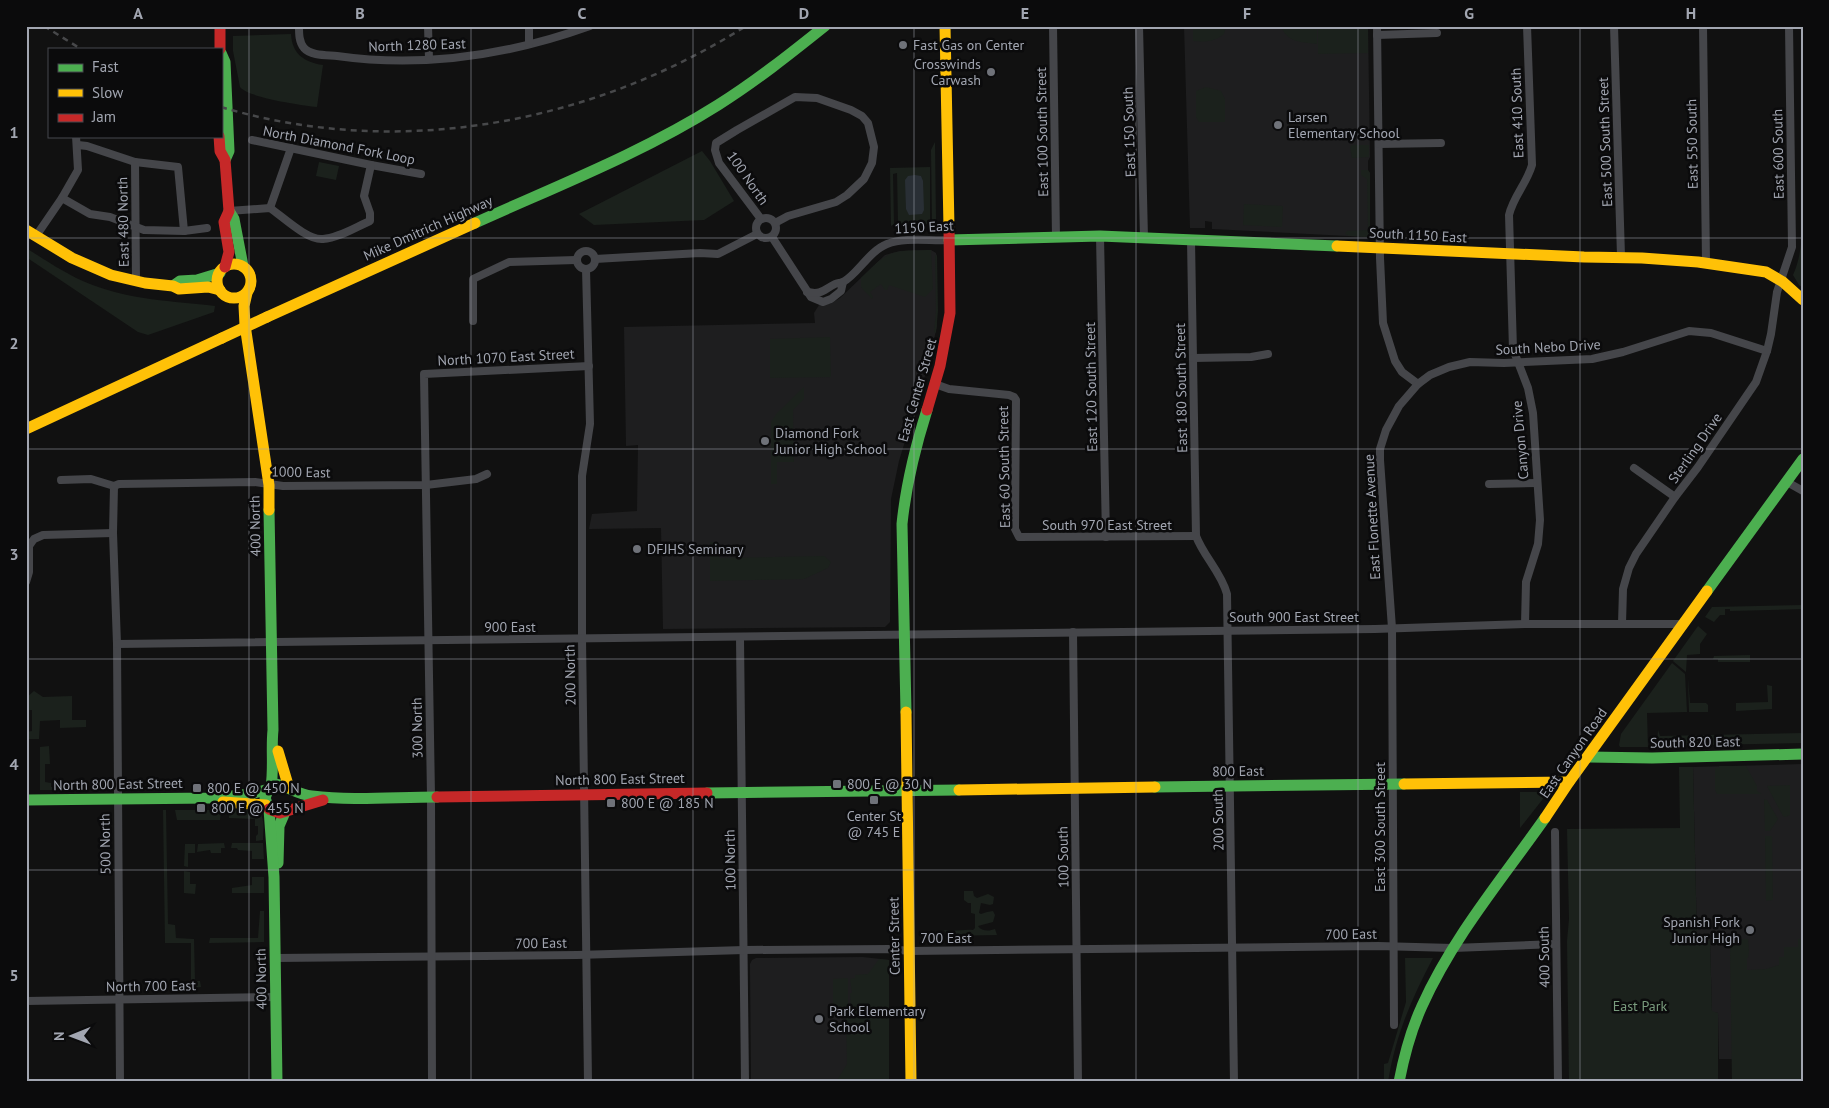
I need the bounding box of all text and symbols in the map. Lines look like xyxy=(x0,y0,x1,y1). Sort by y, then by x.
text: A xyxy=(133,3,143,23)
text: B xyxy=(355,3,365,23)
text: C xyxy=(578,3,587,23)
text: D xyxy=(799,3,809,23)
text: E xyxy=(1021,3,1029,23)
text: F xyxy=(1243,3,1251,23)
text: G xyxy=(1464,3,1474,23)
text: H xyxy=(1686,3,1696,23)
street label: North 1280 East xyxy=(368,34,466,56)
place label: Fast Gas on Center xyxy=(913,36,1025,54)
marker: Fast Gas on Center xyxy=(897,39,909,51)
legend xyxy=(48,48,222,138)
place label: Crosswinds Carwash xyxy=(914,55,981,89)
text: Fast xyxy=(92,57,119,76)
marker: Crosswinds Carwash xyxy=(985,66,997,78)
street label: East 100 South Street xyxy=(1032,67,1052,197)
street label: East 410 South xyxy=(1506,68,1528,158)
street label: East 500 South Street xyxy=(1594,77,1616,207)
text: Slow xyxy=(92,83,123,102)
street label: East 150 South xyxy=(1118,87,1140,177)
street label: East 550 South xyxy=(1682,99,1702,189)
text: Jam xyxy=(91,107,116,126)
place label: Larsen Elementary School xyxy=(1288,108,1400,142)
street label: East 600 South xyxy=(1768,109,1788,199)
marker: Larsen Elementary School xyxy=(1272,119,1284,131)
street label: North Diamond Fork Loop xyxy=(261,121,417,169)
text: 1 xyxy=(9,122,19,142)
street label: 100 North xyxy=(723,148,773,208)
street label: East 480 North xyxy=(113,177,133,267)
street label: Mike Dmitrich Highway xyxy=(361,191,496,265)
street label: 1150 East xyxy=(894,216,954,238)
street label: South 1150 East xyxy=(1369,223,1468,247)
street label: East 120 South Street xyxy=(1081,322,1101,452)
street label: East 180 South Street xyxy=(1171,323,1191,453)
text: 2 xyxy=(9,333,19,353)
street label: South Nebo Drive xyxy=(1495,335,1601,359)
street label: East Center Street xyxy=(894,336,940,444)
street label: North 1070 East Street xyxy=(437,344,575,370)
street label: Canyon Drive xyxy=(1508,400,1532,480)
street label: East 60 South Street xyxy=(994,406,1014,528)
street label: Sterling Drive xyxy=(1664,409,1726,487)
place label: Diamond Fork Junior High School xyxy=(774,424,887,458)
marker: Diamond Fork Junior High School xyxy=(759,435,771,447)
street label: East Flonette Avenue xyxy=(1360,454,1384,580)
street label: 1000 East xyxy=(271,462,331,482)
street label: 400 North xyxy=(245,495,265,557)
street label: South 970 East Street xyxy=(1042,516,1172,534)
place label: DFJHS Seminary xyxy=(647,540,744,558)
marker: DFJHS Seminary xyxy=(631,543,643,555)
text: 3 xyxy=(9,544,19,564)
street label: South 900 East Street xyxy=(1229,608,1359,626)
street label: 900 East xyxy=(484,618,536,636)
street label: 200 North xyxy=(560,644,580,706)
street label: 300 North xyxy=(407,697,427,759)
street label: East Canyon Road xyxy=(1535,704,1611,802)
street label: South 820 East xyxy=(1650,732,1741,752)
text: 4 xyxy=(9,754,19,774)
street label: 800 East xyxy=(1212,762,1264,780)
street label: East 300 South Street xyxy=(1371,762,1389,892)
street label: North 800 East Street xyxy=(555,769,685,789)
street label: North 800 East Street xyxy=(53,774,183,794)
place label: 800 E @ 30 N xyxy=(847,775,932,793)
marker: 800 E @ 30 N xyxy=(831,778,843,790)
place label: 800 E @ 450 N xyxy=(207,779,300,797)
marker: 800 E @ 450 N xyxy=(191,782,203,794)
street label: 200 South xyxy=(1208,789,1228,851)
place label: 800 E @ 185 N xyxy=(621,794,714,812)
marker: Center St @ 745 E xyxy=(868,794,880,806)
marker: 800 E @ 185 N xyxy=(605,797,617,809)
place label: 800 E @ 455 N xyxy=(211,799,304,817)
marker: 800 E @ 455 N xyxy=(195,802,207,814)
place label: Center St @ 745 E xyxy=(847,807,902,841)
street label: 500 North xyxy=(95,813,115,875)
street label: 100 South xyxy=(1053,826,1073,888)
street label: 100 North xyxy=(720,829,740,891)
street label: Center Street xyxy=(884,896,904,975)
place label: Spanish Fork Junior High xyxy=(1663,913,1740,947)
marker: Spanish Fork Junior High xyxy=(1744,924,1756,936)
street label: 700 East xyxy=(1325,925,1377,943)
street label: 400 South xyxy=(1534,926,1554,988)
street label: 700 East xyxy=(920,929,972,947)
street label: 700 East xyxy=(515,934,567,952)
street label: 400 North xyxy=(251,948,271,1010)
text: 5 xyxy=(9,965,19,985)
street label: North 700 East xyxy=(106,976,196,996)
park label: East Park xyxy=(1613,997,1668,1015)
place label: Park Elementary School xyxy=(829,1002,926,1036)
north arrow xyxy=(48,1010,98,1060)
marker: Park Elementary School xyxy=(813,1013,825,1025)
text: N xyxy=(50,1031,68,1041)

